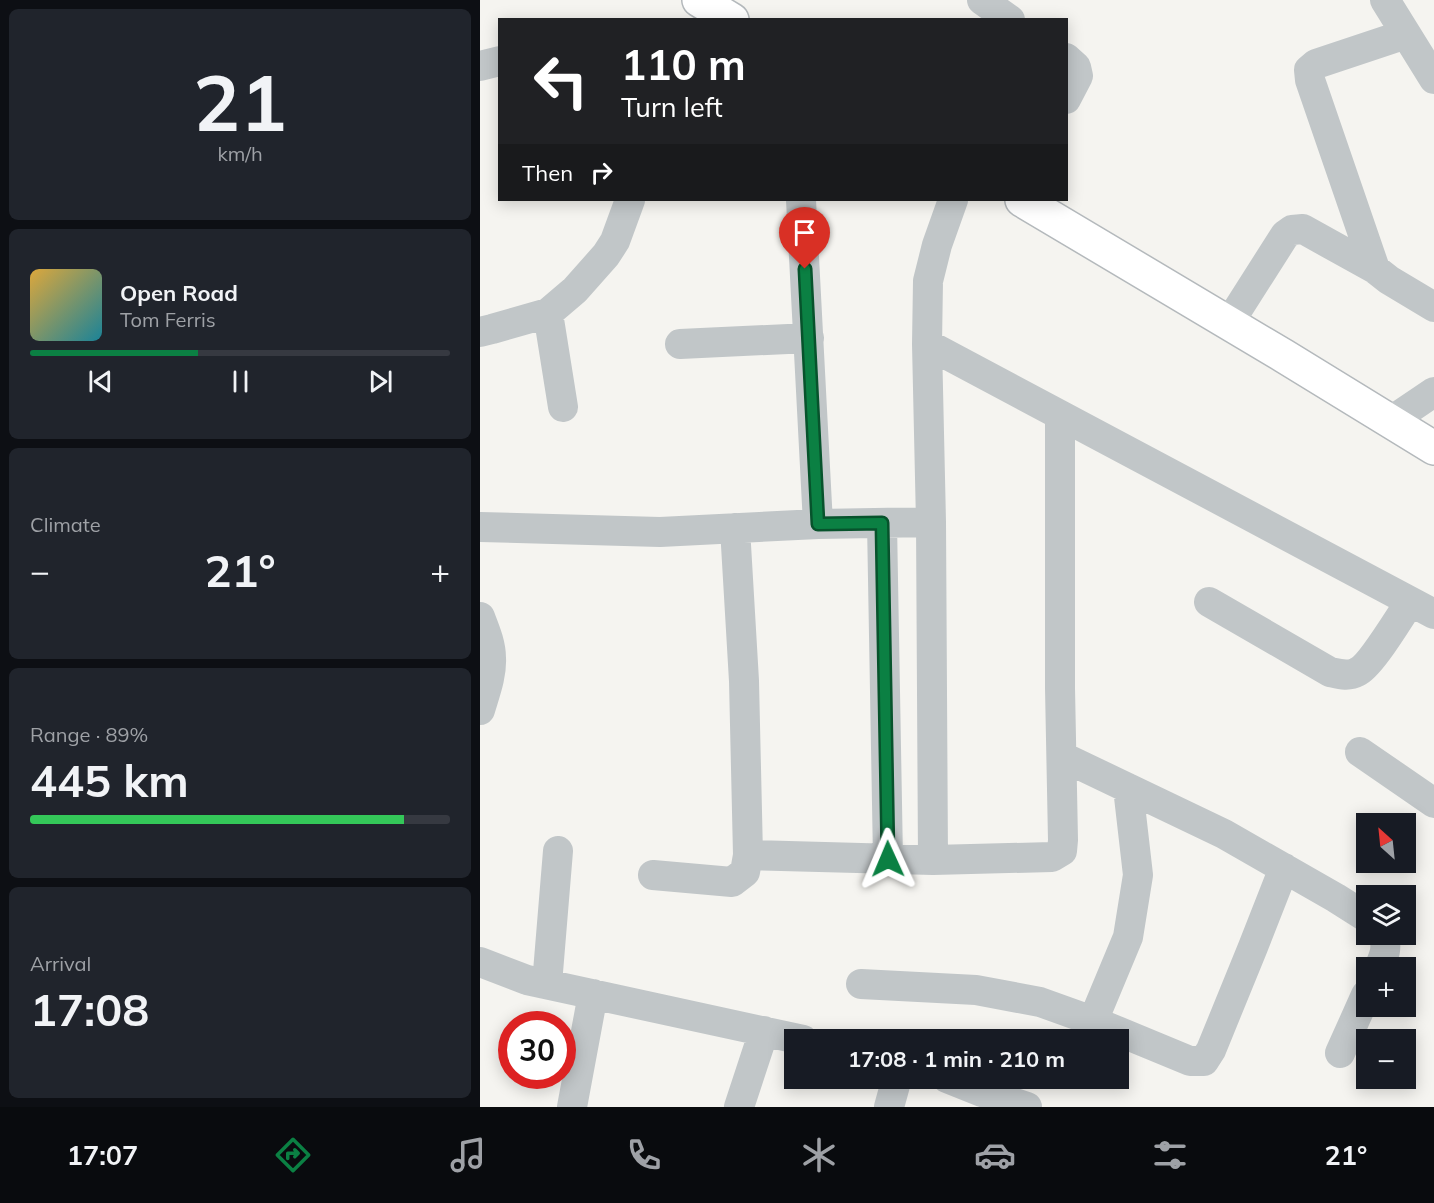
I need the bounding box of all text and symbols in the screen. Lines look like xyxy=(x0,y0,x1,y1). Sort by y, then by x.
text: 110 m xyxy=(621,38,746,91)
icon: left xyxy=(522,42,600,120)
text: 21 xyxy=(193,53,287,151)
text: Turn left xyxy=(621,90,723,124)
text: km/h xyxy=(217,141,263,166)
icon: right xyxy=(585,156,618,189)
text: Then xyxy=(522,159,573,187)
pin xyxy=(779,207,830,269)
icon: arrive xyxy=(788,216,821,249)
text: Open Road xyxy=(120,279,238,307)
text: Tom Ferris xyxy=(120,307,216,332)
icon: previous xyxy=(84,365,117,398)
icon: pause xyxy=(224,365,257,398)
icon: next xyxy=(364,365,397,398)
text: Climate xyxy=(30,512,101,537)
text: 21° xyxy=(204,542,276,598)
text: − xyxy=(30,550,50,591)
text: + xyxy=(430,550,450,591)
text: Range · 89% xyxy=(30,722,148,747)
text: 445 km xyxy=(30,752,189,808)
north arrow xyxy=(1356,813,1416,873)
map controls xyxy=(1356,813,1416,1089)
position arrow xyxy=(856,827,920,891)
button: layers xyxy=(1356,885,1416,945)
text: Arrival xyxy=(30,951,91,976)
button: + xyxy=(1356,957,1416,1017)
text: 17:08 xyxy=(30,981,149,1037)
speed limit sign: 30 xyxy=(498,1011,576,1089)
button: − xyxy=(1356,1029,1416,1089)
text: 17:08 · 1 min · 210 m xyxy=(848,1045,1065,1073)
icon: directions xyxy=(272,1134,314,1176)
icon: music xyxy=(447,1134,489,1176)
icon: phone xyxy=(623,1134,665,1176)
icon: climate xyxy=(798,1134,840,1176)
icon: car xyxy=(974,1134,1016,1176)
icon: filters xyxy=(1149,1134,1191,1176)
text: 17:07 xyxy=(67,1138,138,1172)
text: 21° xyxy=(1325,1138,1367,1172)

